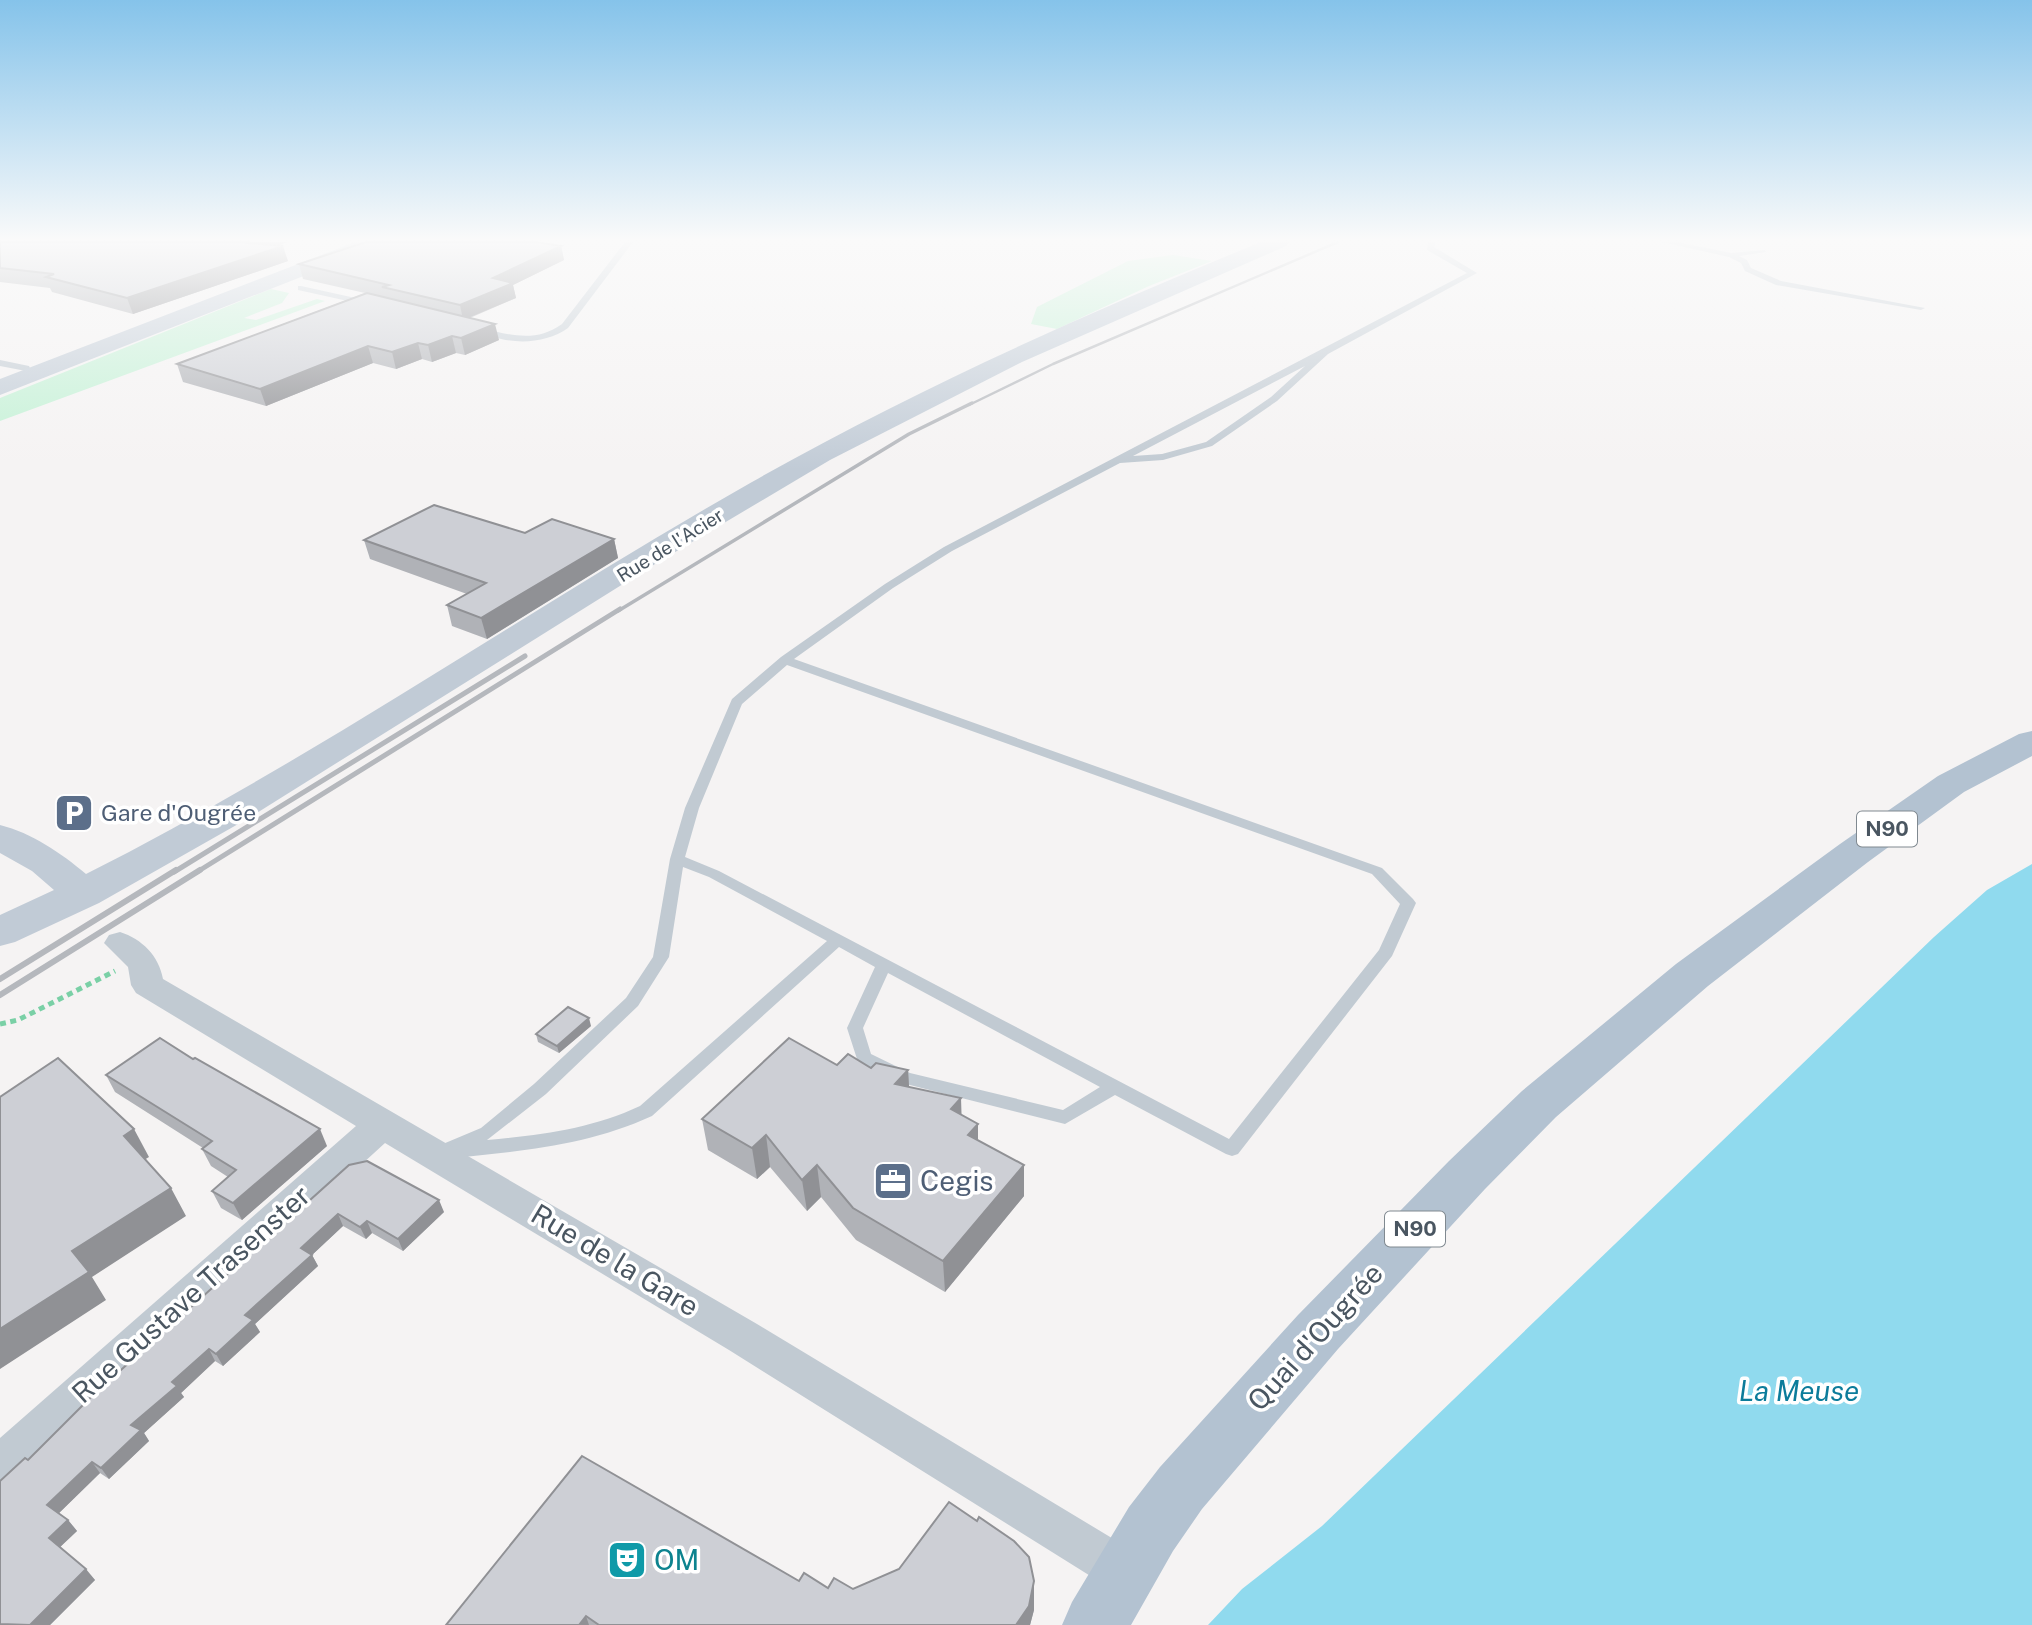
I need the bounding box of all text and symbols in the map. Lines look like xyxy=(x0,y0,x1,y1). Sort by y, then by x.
street label: Rue de l'Acier xyxy=(613,504,727,586)
parking icon: Gare d'Ougrée xyxy=(53,792,95,834)
place label: Gare d'Ougrée xyxy=(101,799,256,826)
road number: N90 xyxy=(1857,812,1917,846)
office icon: Cegis xyxy=(872,1160,914,1202)
place label: Cegis xyxy=(920,1164,994,1197)
street label: Rue Gustave Trasenster xyxy=(65,1178,316,1409)
street label: Rue de la Gare xyxy=(526,1197,705,1323)
road number: N90 xyxy=(1385,1212,1445,1246)
street label: Quai d'Ougrée xyxy=(1240,1256,1389,1417)
water label: La Meuse xyxy=(1739,1374,1859,1407)
theatre icon: OM xyxy=(606,1539,648,1581)
place label: OM xyxy=(654,1543,699,1576)

